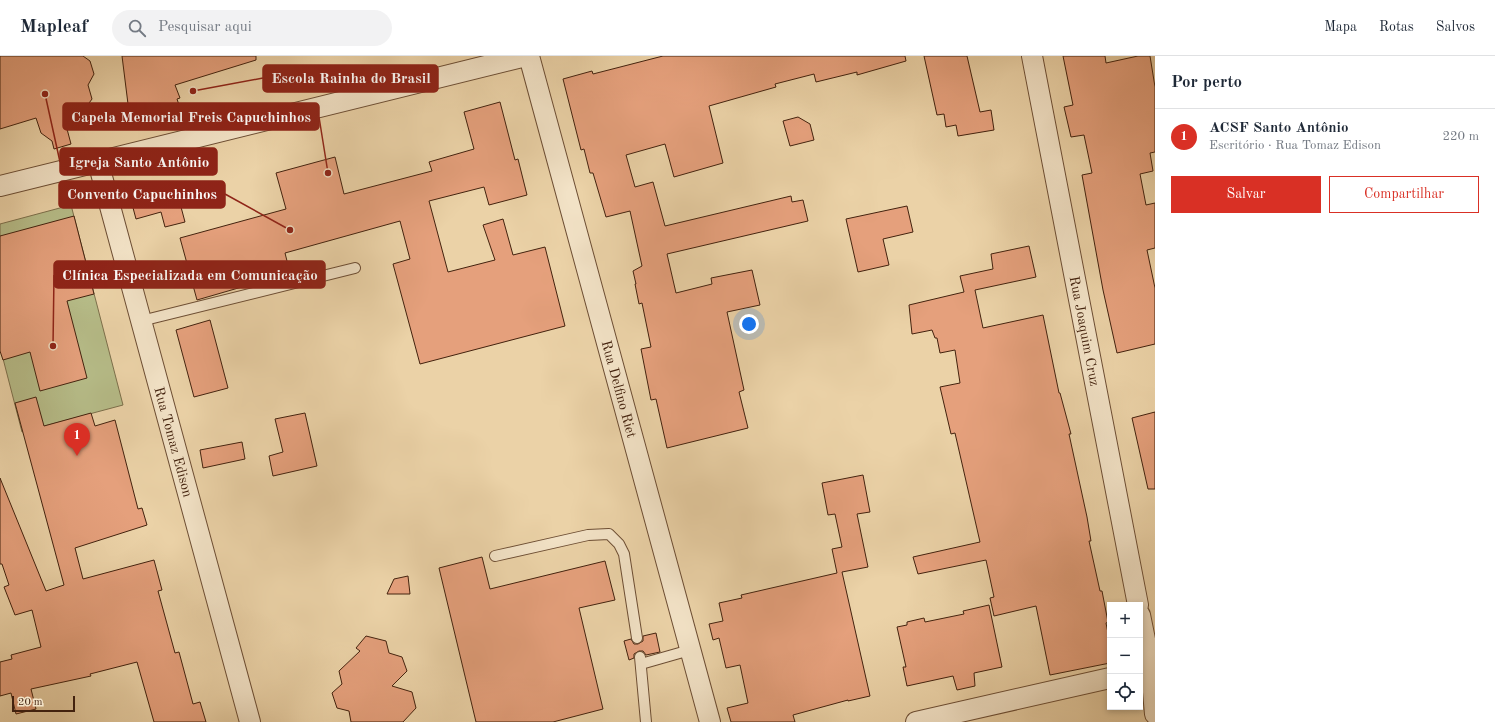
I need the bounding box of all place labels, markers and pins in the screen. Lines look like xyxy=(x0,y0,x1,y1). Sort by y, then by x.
callout: Escola Rainha do Brasil xyxy=(263,65,438,92)
callout: Capela Memorial Freis Capuchinhos xyxy=(63,103,319,130)
callout: Igreja Santo Antônio xyxy=(60,148,217,175)
callout: Convento Capuchinhos xyxy=(59,181,225,208)
callout: Clínica Especializada em Comunicação xyxy=(54,261,325,288)
pin: 1 xyxy=(64,423,90,456)

